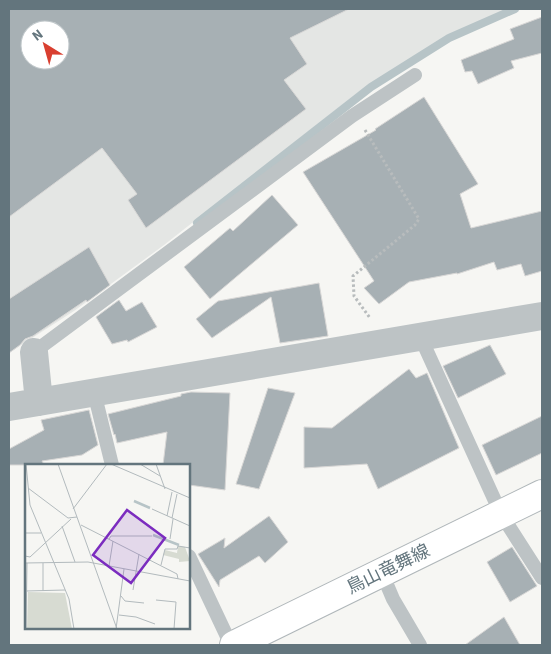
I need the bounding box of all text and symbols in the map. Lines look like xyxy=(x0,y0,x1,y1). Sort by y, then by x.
north arrow xyxy=(20,20,70,70)
text: N xyxy=(28,25,48,46)
inset map xyxy=(25,464,190,629)
street label: 鳥山竜舞線 xyxy=(342,538,434,600)

